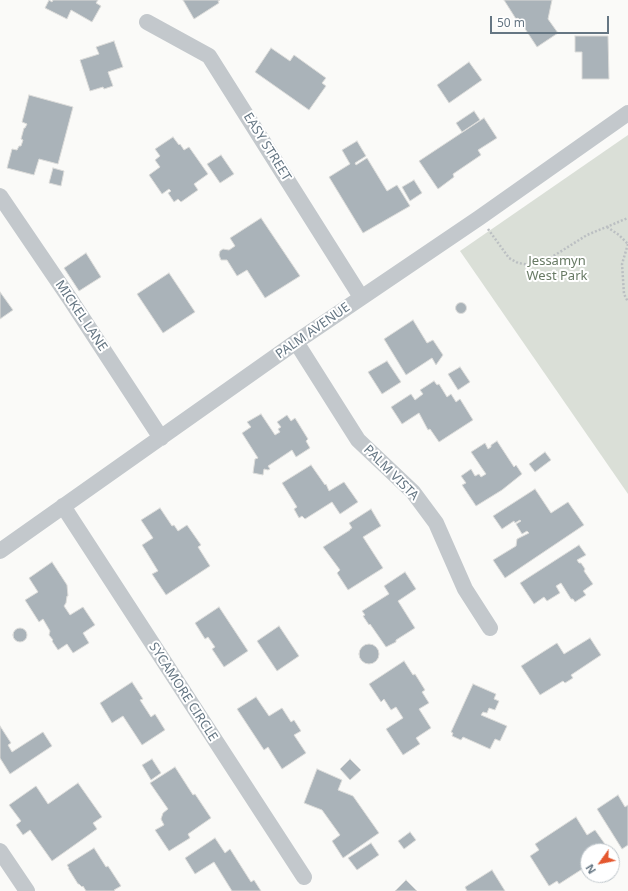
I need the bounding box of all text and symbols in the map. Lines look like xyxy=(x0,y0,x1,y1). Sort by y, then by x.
scale bar xyxy=(492,8,611,34)
text: 50 m xyxy=(497,14,525,31)
street label: EASY STREET xyxy=(240,110,294,184)
park label: Jessamyn West Park xyxy=(527,253,587,284)
street label: MICKEL LANE xyxy=(52,278,110,354)
street label: PALM AVENUE xyxy=(273,300,353,362)
street label: PALM VISTA xyxy=(360,442,422,504)
street label: SYCAMORE CIRCLE xyxy=(145,640,221,744)
north arrow xyxy=(580,843,620,883)
text: N xyxy=(582,861,599,877)

